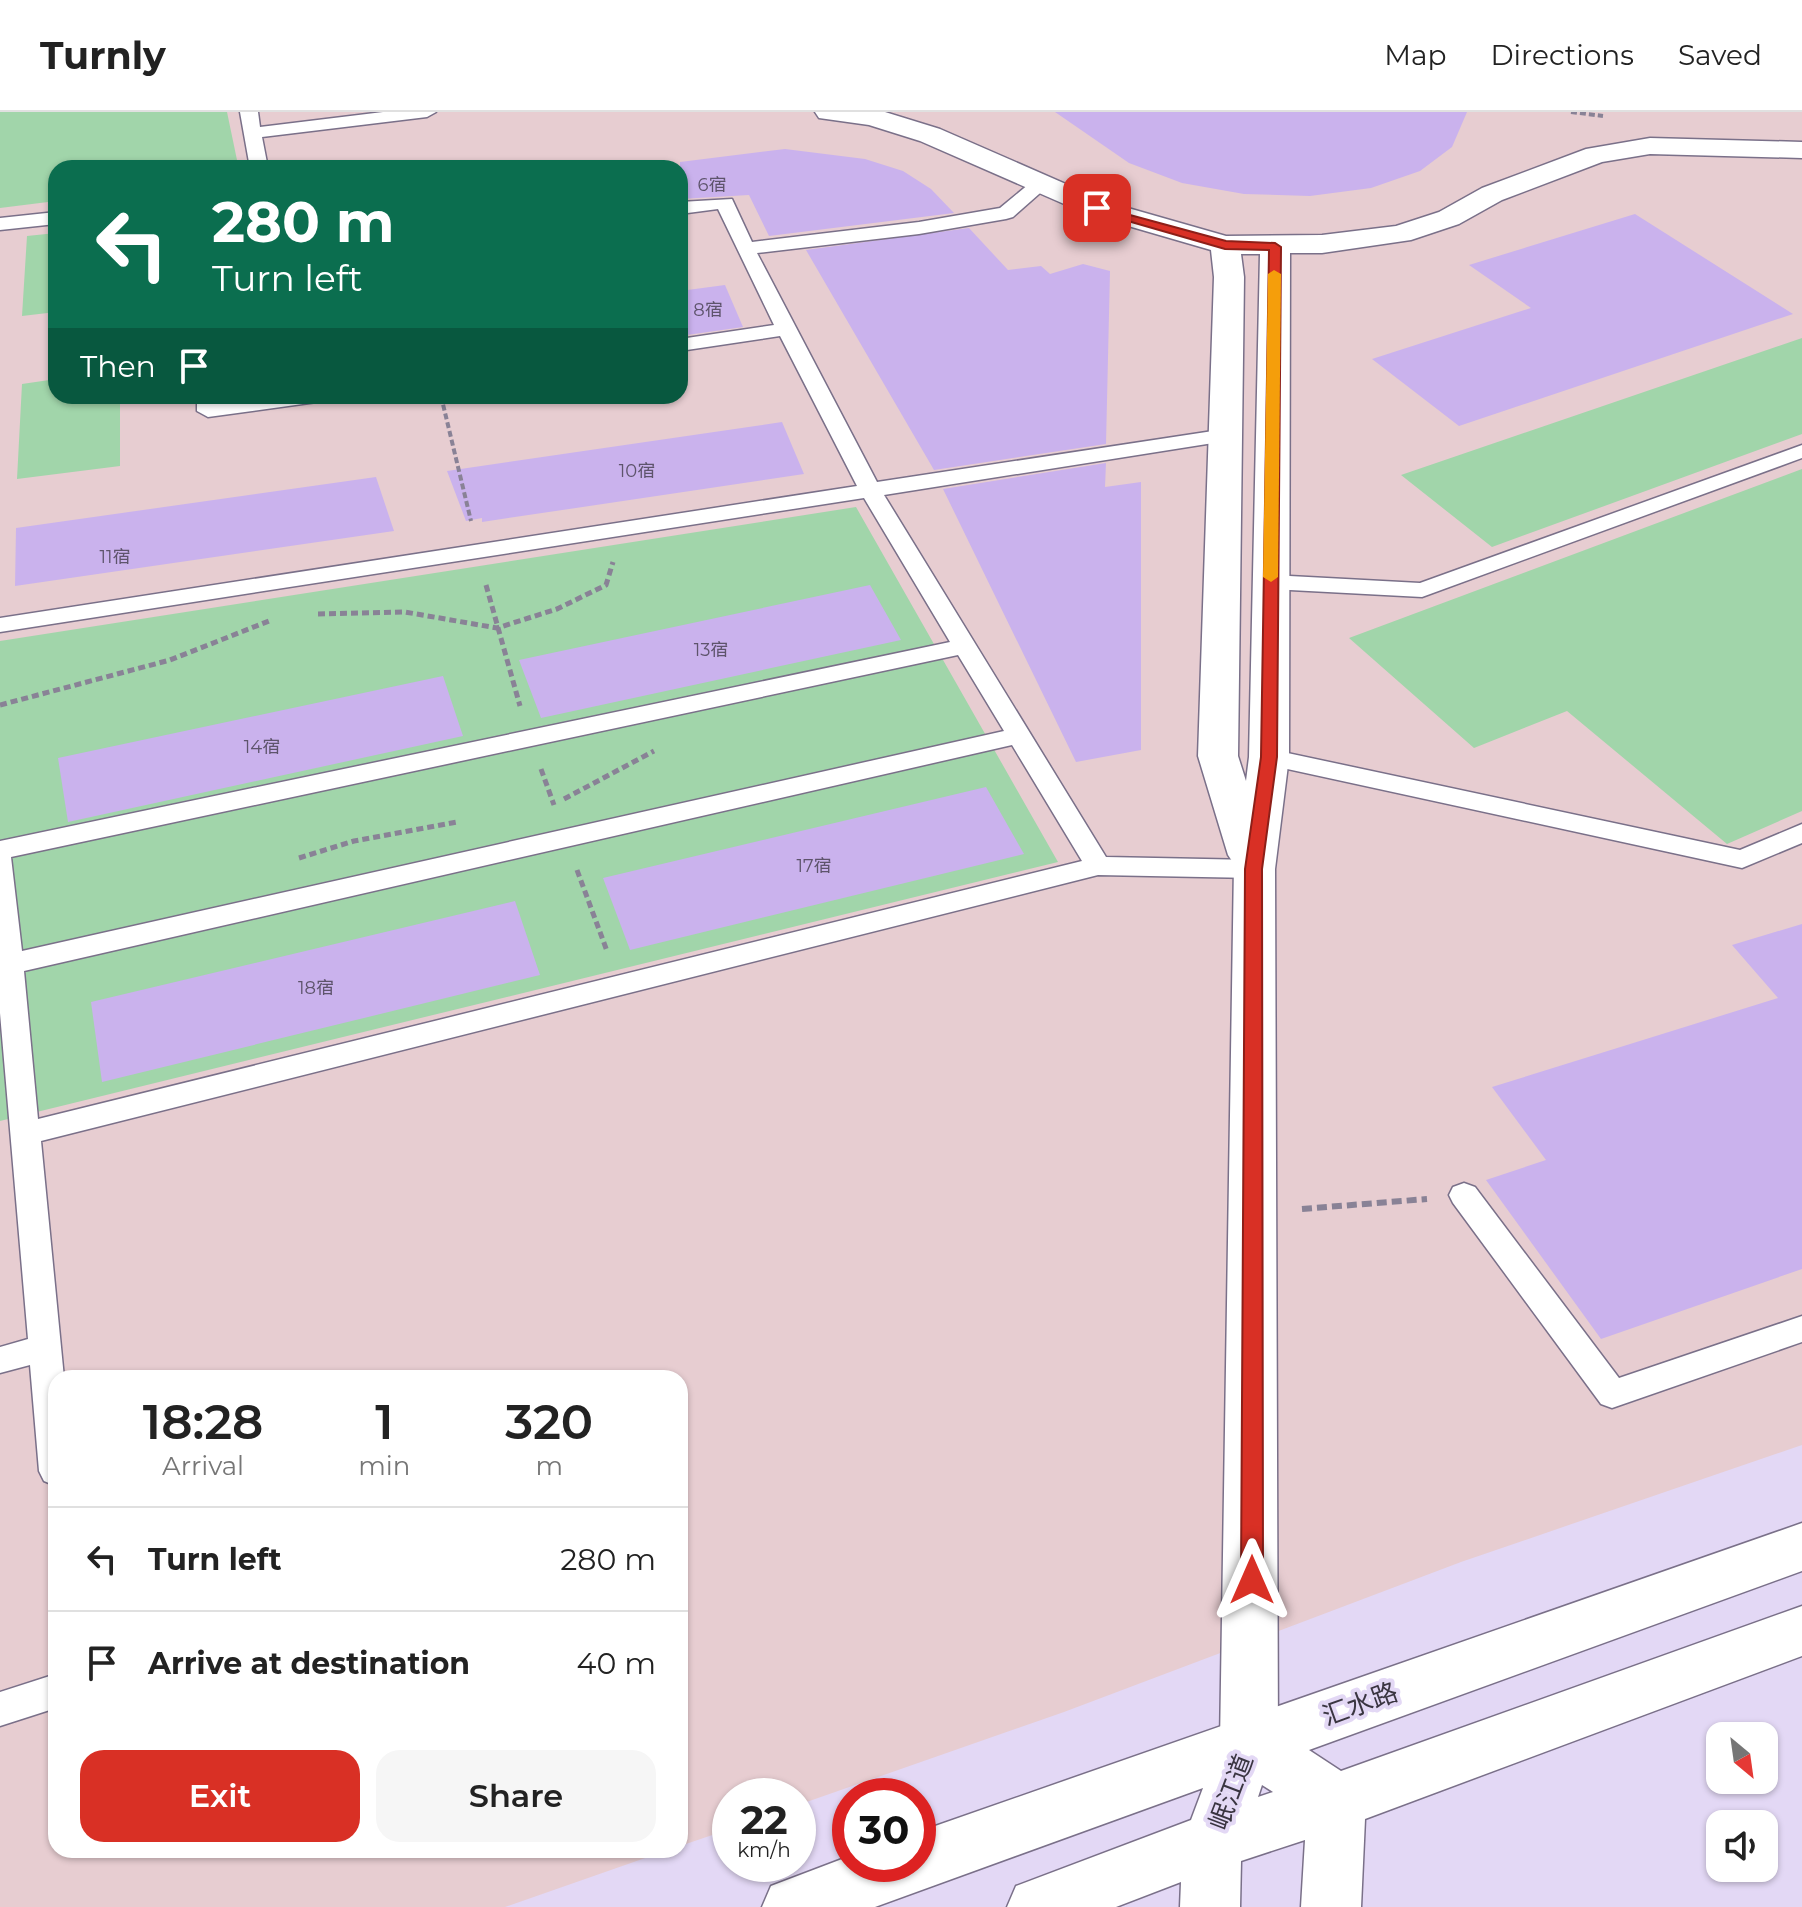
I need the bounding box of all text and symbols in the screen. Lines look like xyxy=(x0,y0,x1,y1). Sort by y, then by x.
text: Turnly xyxy=(40,32,166,79)
text: Map xyxy=(1384,38,1446,72)
text: Directions xyxy=(1490,38,1634,72)
text: Saved xyxy=(1678,38,1762,72)
house number: 6宿 xyxy=(698,174,726,196)
pin xyxy=(1063,174,1131,242)
icon: arrive xyxy=(1075,186,1119,230)
text: 280 m xyxy=(212,188,395,256)
icon: left xyxy=(80,192,184,296)
text: Turn left xyxy=(212,256,363,300)
house number: 8宿 xyxy=(693,299,723,321)
icon: arrive xyxy=(172,344,216,388)
text: Then xyxy=(80,348,156,385)
house number: 10宿 xyxy=(619,460,655,482)
house number: 11宿 xyxy=(100,546,131,568)
house number: 13宿 xyxy=(694,639,728,661)
house number: 14宿 xyxy=(244,736,280,758)
house number: 17宿 xyxy=(796,855,832,877)
house number: 18宿 xyxy=(298,977,334,999)
text: 18:28 xyxy=(143,1393,263,1451)
text: 1 xyxy=(375,1393,393,1451)
text: 320 xyxy=(505,1393,593,1451)
text: Arrival xyxy=(162,1450,244,1482)
text: min xyxy=(358,1450,410,1482)
text: m xyxy=(535,1450,563,1482)
icon: left xyxy=(80,1537,124,1581)
position arrow xyxy=(1210,1538,1294,1622)
text: Turn left xyxy=(148,1541,281,1578)
text: 280 m xyxy=(560,1541,656,1578)
icon: arrive xyxy=(80,1641,124,1685)
text: Arrive at destination xyxy=(148,1645,470,1682)
text: 40 m xyxy=(577,1645,656,1682)
street label: 汇水路 xyxy=(1318,1676,1402,1732)
north arrow xyxy=(1706,1722,1778,1794)
map controls xyxy=(1706,1722,1778,1882)
button: Exit xyxy=(80,1750,360,1842)
button: Share xyxy=(376,1750,656,1842)
street label: 岷江道 xyxy=(1202,1750,1260,1834)
speed limit sign: 30 xyxy=(832,1778,936,1882)
text: 22 xyxy=(740,1795,788,1844)
button: sound xyxy=(1706,1810,1778,1882)
text: km/h xyxy=(737,1838,791,1862)

